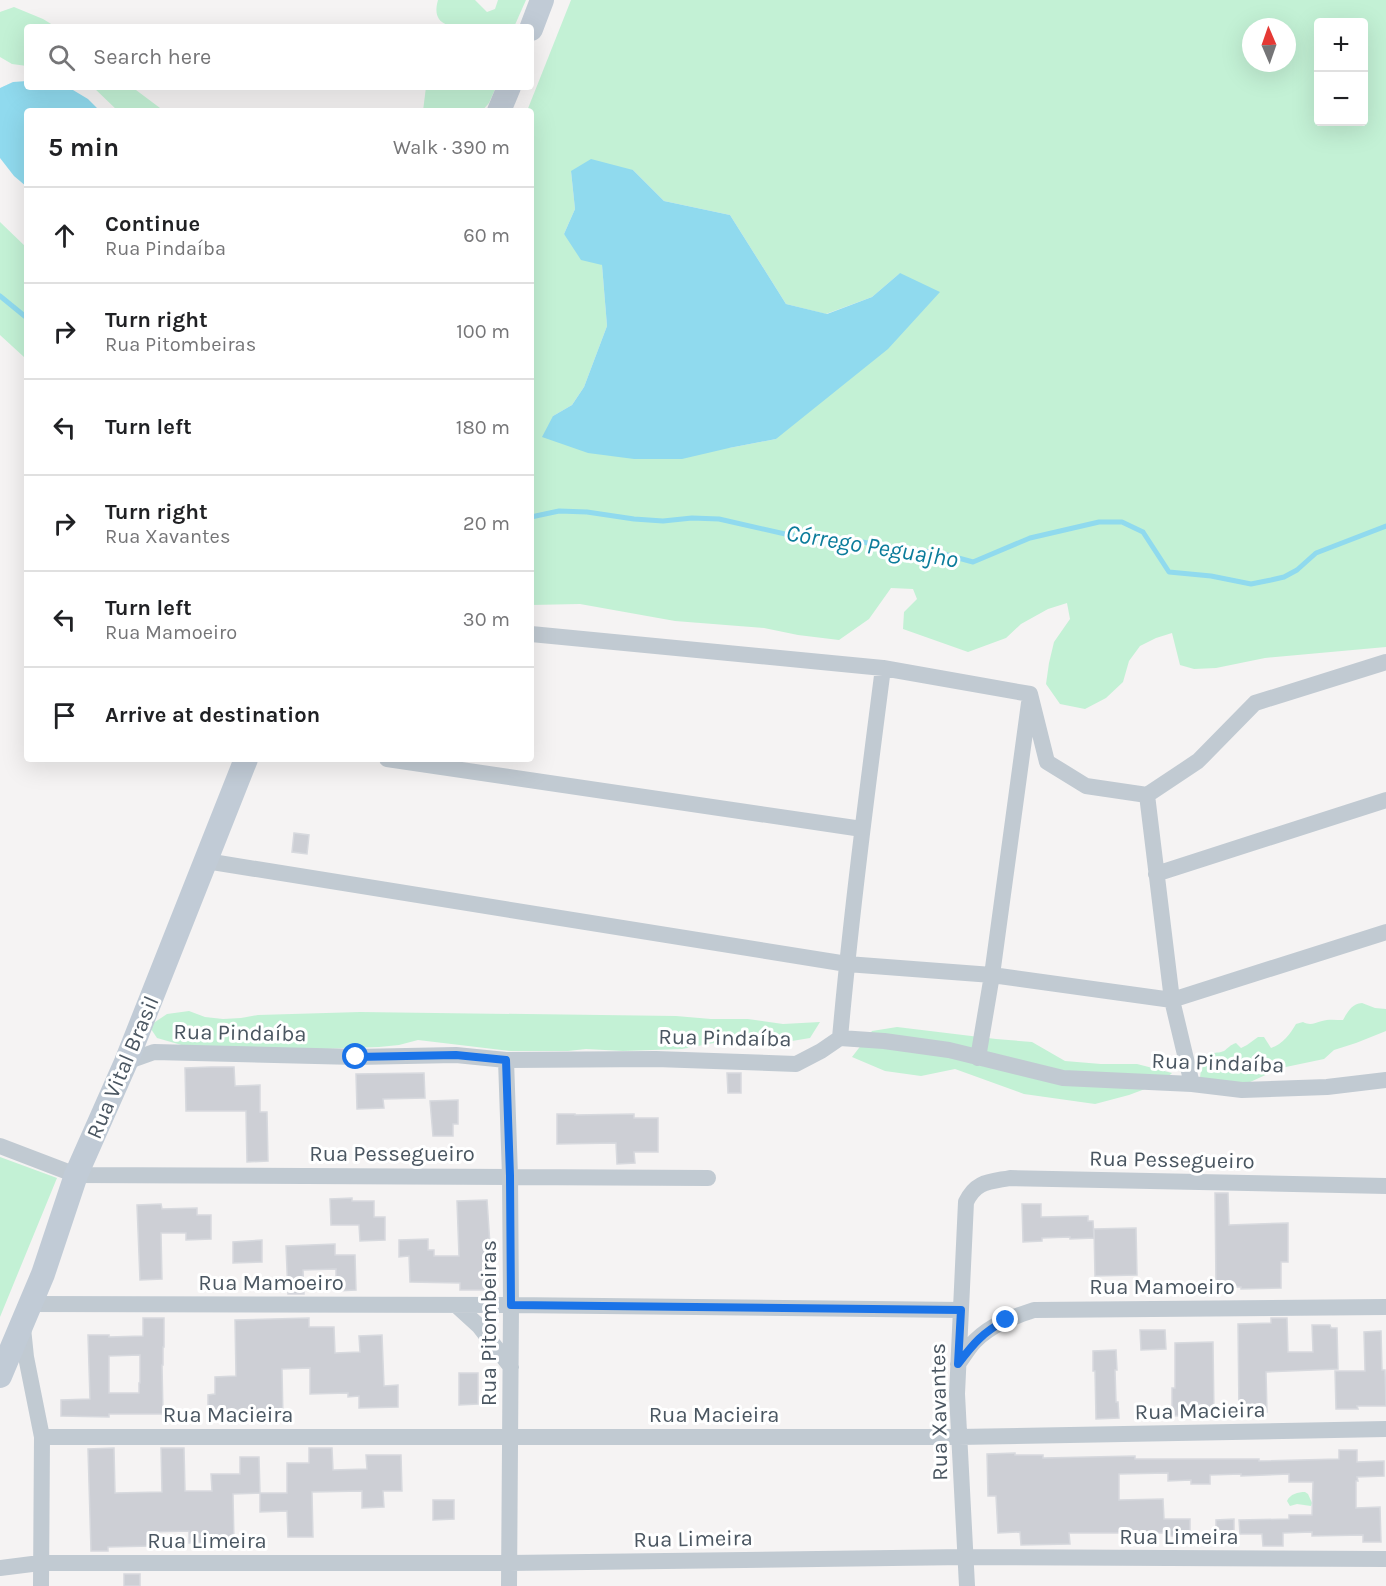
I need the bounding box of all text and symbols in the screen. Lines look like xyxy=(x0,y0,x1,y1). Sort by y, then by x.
north arrow xyxy=(1242,18,1296,72)
map controls xyxy=(1314,18,1368,126)
button: + xyxy=(1314,18,1368,72)
search box xyxy=(24,24,534,90)
icon: search xyxy=(45,41,78,74)
text: Search here xyxy=(93,44,211,70)
button: − xyxy=(1314,72,1368,126)
text: 5 min xyxy=(48,132,119,163)
text: Walk · 390 m xyxy=(393,136,510,159)
text: Continue xyxy=(105,211,200,237)
icon: ahead xyxy=(48,219,81,252)
text: 60 m xyxy=(463,224,510,247)
text: Rua Pindaíba xyxy=(105,237,226,260)
text: Turn right xyxy=(105,307,208,333)
icon: right xyxy=(48,315,81,348)
text: 100 m xyxy=(456,320,510,343)
text: Rua Pitombeiras xyxy=(105,333,256,356)
icon: left xyxy=(48,411,81,444)
text: Turn left xyxy=(105,414,192,440)
text: 180 m xyxy=(456,416,510,439)
text: Turn right xyxy=(105,499,208,525)
icon: right xyxy=(48,507,81,540)
text: 20 m xyxy=(463,512,510,535)
water label: Córrego Peguajho xyxy=(784,519,960,573)
text: Rua Xavantes xyxy=(105,525,230,548)
text: Turn left xyxy=(105,595,192,621)
icon: left xyxy=(48,603,81,636)
text: 30 m xyxy=(463,608,510,631)
text: Rua Mamoeiro xyxy=(105,621,237,644)
icon: arrive xyxy=(48,699,81,732)
text: Arrive at destination xyxy=(105,702,320,728)
street label: Rua Vital Brasil xyxy=(81,992,165,1143)
street label: Rua Pindaíba xyxy=(173,1019,307,1047)
street label: Rua Pindaíba xyxy=(658,1024,792,1052)
route start xyxy=(342,1043,368,1069)
street label: Rua Pindaíba xyxy=(1151,1048,1285,1078)
street label: Rua Pessegueiro xyxy=(309,1141,475,1167)
street label: Rua Pessegueiro xyxy=(1089,1146,1255,1174)
street label: Rua Pitombeiras xyxy=(476,1240,502,1406)
street label: Rua Mamoeiro xyxy=(198,1270,344,1296)
street label: Rua Mamoeiro xyxy=(1089,1274,1235,1300)
route end xyxy=(992,1306,1018,1332)
street label: Rua Xavantes xyxy=(925,1343,953,1481)
street label: Rua Macieira xyxy=(1134,1397,1266,1425)
street label: Rua Macieira xyxy=(163,1402,293,1428)
street label: Rua Macieira xyxy=(649,1402,779,1428)
street label: Rua Limeira xyxy=(1119,1524,1239,1550)
street label: Rua Limeira xyxy=(633,1525,753,1553)
street label: Rua Limeira xyxy=(147,1528,267,1554)

